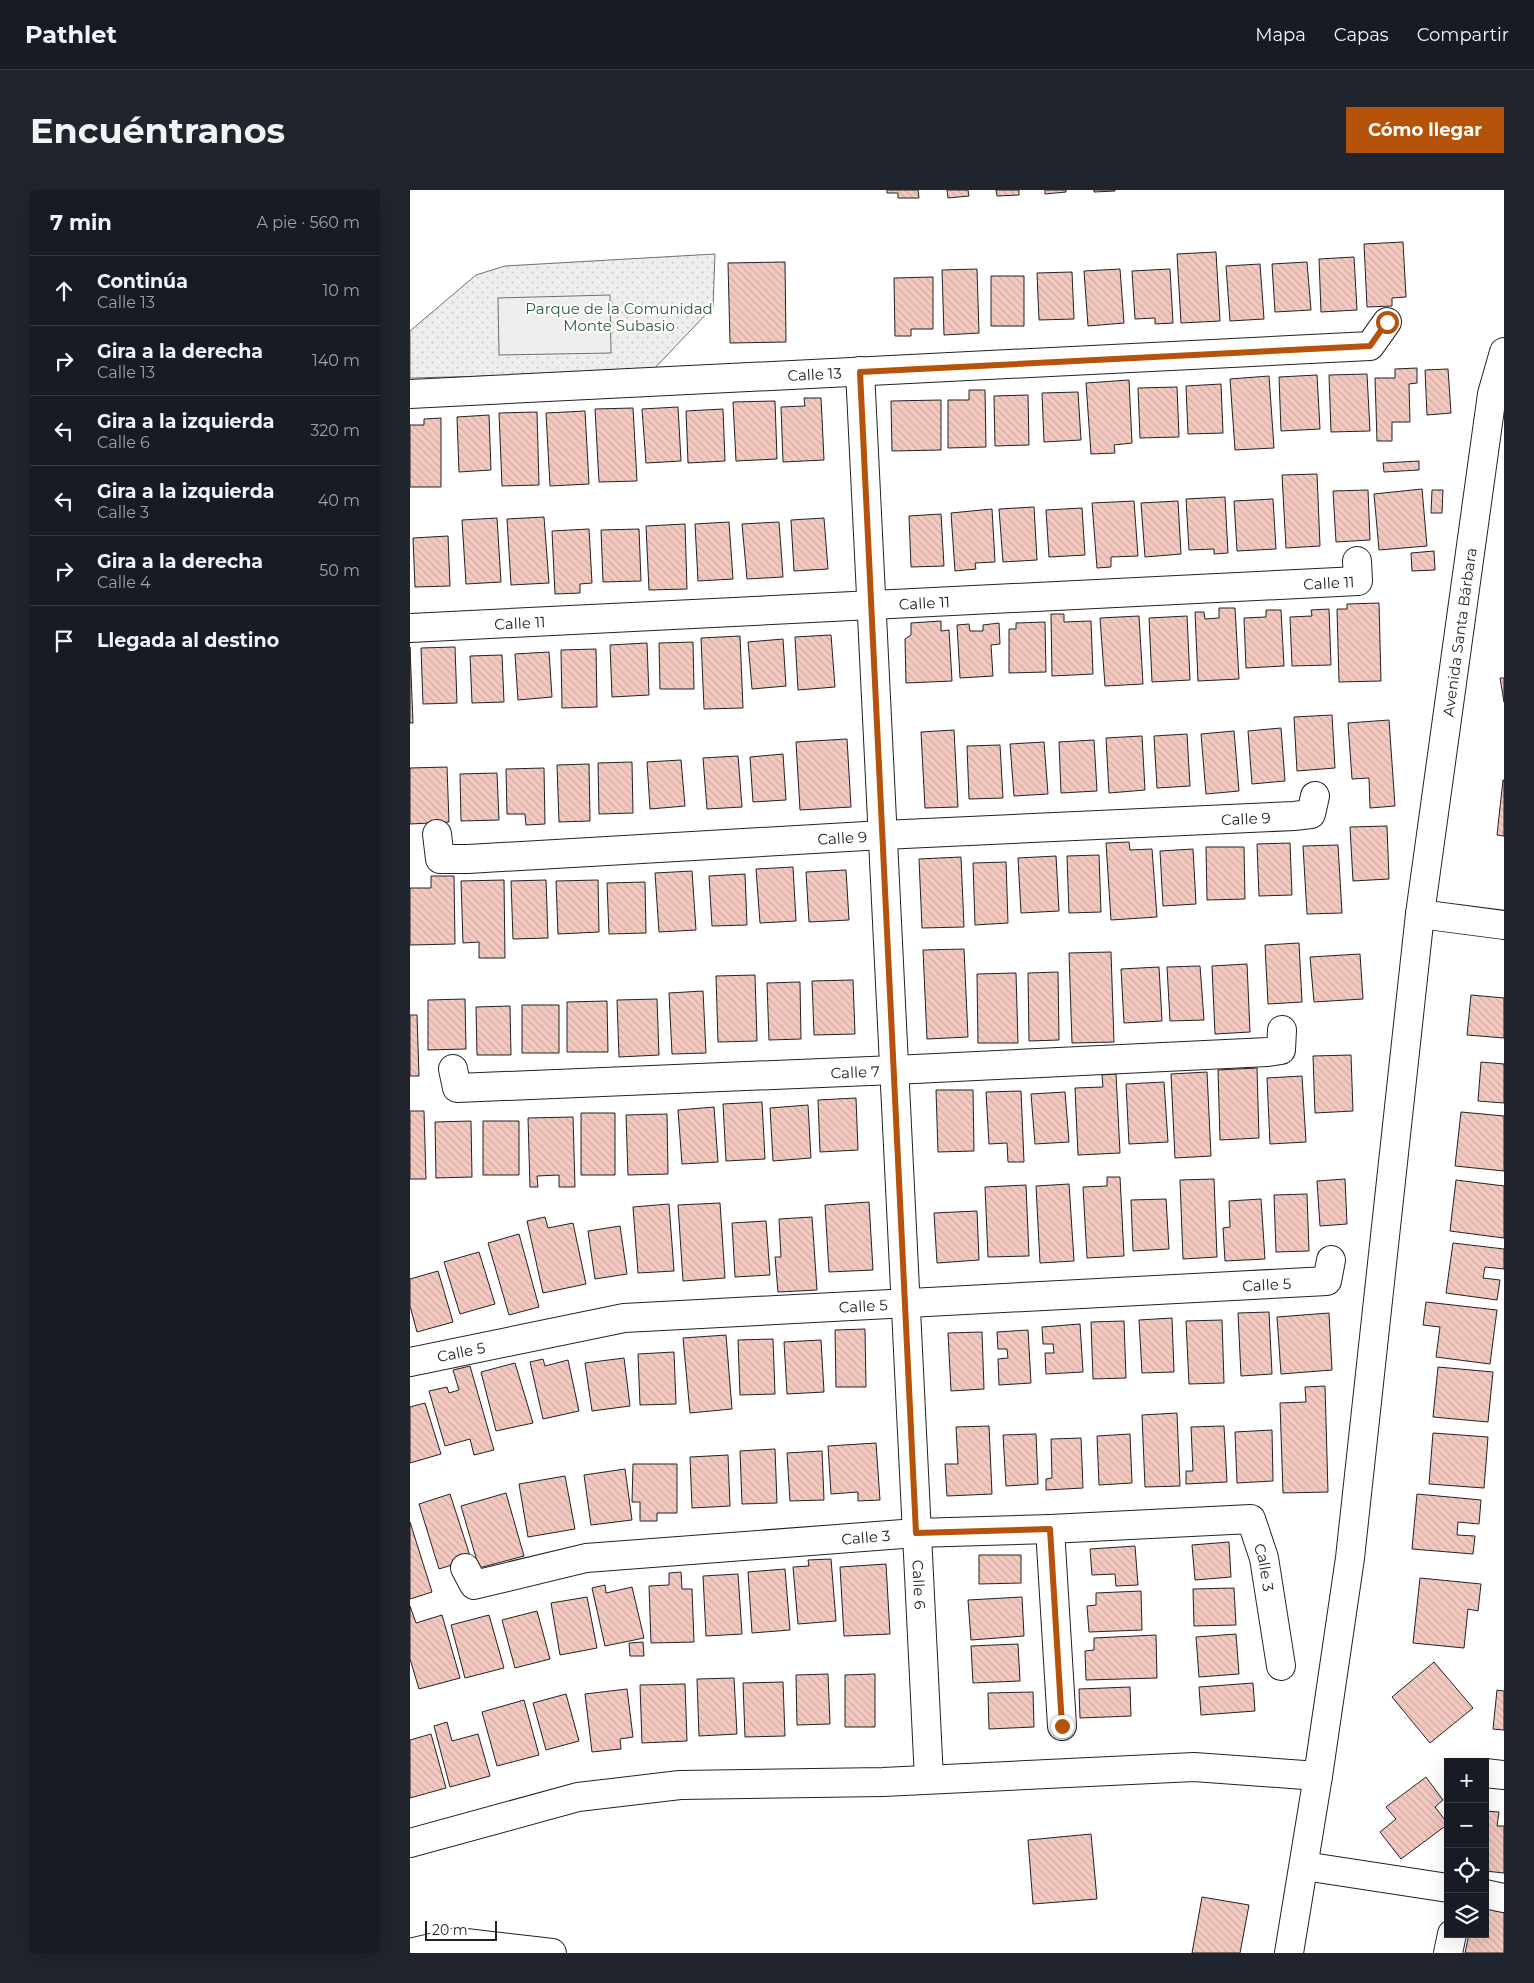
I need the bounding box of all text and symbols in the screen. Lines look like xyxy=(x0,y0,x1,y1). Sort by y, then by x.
text: Pathlet xyxy=(25,20,117,49)
text: Mapa xyxy=(1255,24,1306,46)
text: Capas xyxy=(1334,24,1389,46)
text: Compartir xyxy=(1417,24,1509,46)
button: Cómo llegar xyxy=(1346,107,1504,153)
text: Encuéntranos xyxy=(30,109,285,152)
text: 7 min xyxy=(50,210,112,235)
text: A pie · 560 m xyxy=(257,213,360,232)
text: Continúa xyxy=(97,270,188,293)
icon: ahead xyxy=(50,277,78,305)
text: 10 m xyxy=(322,281,360,300)
text: Calle 13 xyxy=(97,293,155,312)
park label: Parque de la Comunidad Monte Subasio xyxy=(525,299,713,335)
route start xyxy=(1376,311,1399,334)
text: Gira a la derecha xyxy=(97,340,263,363)
icon: right xyxy=(50,347,78,375)
text: 140 m xyxy=(312,351,360,370)
text: Calle 13 xyxy=(97,363,155,382)
street label: Calle 13 xyxy=(787,363,842,385)
text: Gira a la izquierda xyxy=(97,410,275,433)
icon: left xyxy=(50,417,78,445)
text: 320 m xyxy=(310,421,360,440)
text: Calle 6 xyxy=(97,433,150,452)
text: Gira a la izquierda xyxy=(97,480,275,503)
icon: left xyxy=(50,487,78,515)
text: 40 m xyxy=(318,491,360,510)
text: Calle 3 xyxy=(97,503,149,522)
street label: Avenida Santa Bárbara xyxy=(1438,546,1480,718)
text: Gira a la derecha xyxy=(97,550,263,573)
icon: right xyxy=(50,557,78,585)
text: 50 m xyxy=(319,561,360,580)
street label: Calle 11 xyxy=(1303,572,1355,593)
text: Calle 4 xyxy=(97,573,151,592)
street label: Calle 11 xyxy=(898,592,950,613)
street label: Calle 11 xyxy=(494,612,546,633)
icon: arrive xyxy=(50,627,78,655)
text: Llegada al destino xyxy=(97,629,279,652)
street label: Calle 9 xyxy=(1221,808,1271,829)
street label: Calle 9 xyxy=(817,826,868,848)
street label: Calle 7 xyxy=(830,1061,880,1082)
street label: Calle 5 xyxy=(1242,1273,1292,1295)
street label: Calle 5 xyxy=(838,1295,888,1316)
street label: Calle 5 xyxy=(435,1337,487,1366)
street label: Calle 3 xyxy=(841,1525,891,1548)
street label: Calle 3 xyxy=(1250,1540,1279,1593)
street label: Calle 6 xyxy=(909,1559,930,1610)
route end xyxy=(1051,1715,1074,1738)
map controls xyxy=(1444,1758,1489,1938)
button: + xyxy=(1444,1758,1489,1803)
button: − xyxy=(1444,1803,1489,1848)
button: locate xyxy=(1444,1848,1489,1893)
button: layers xyxy=(1444,1893,1489,1938)
scale bar xyxy=(425,1918,498,1941)
text: 20 m xyxy=(432,1921,468,1939)

